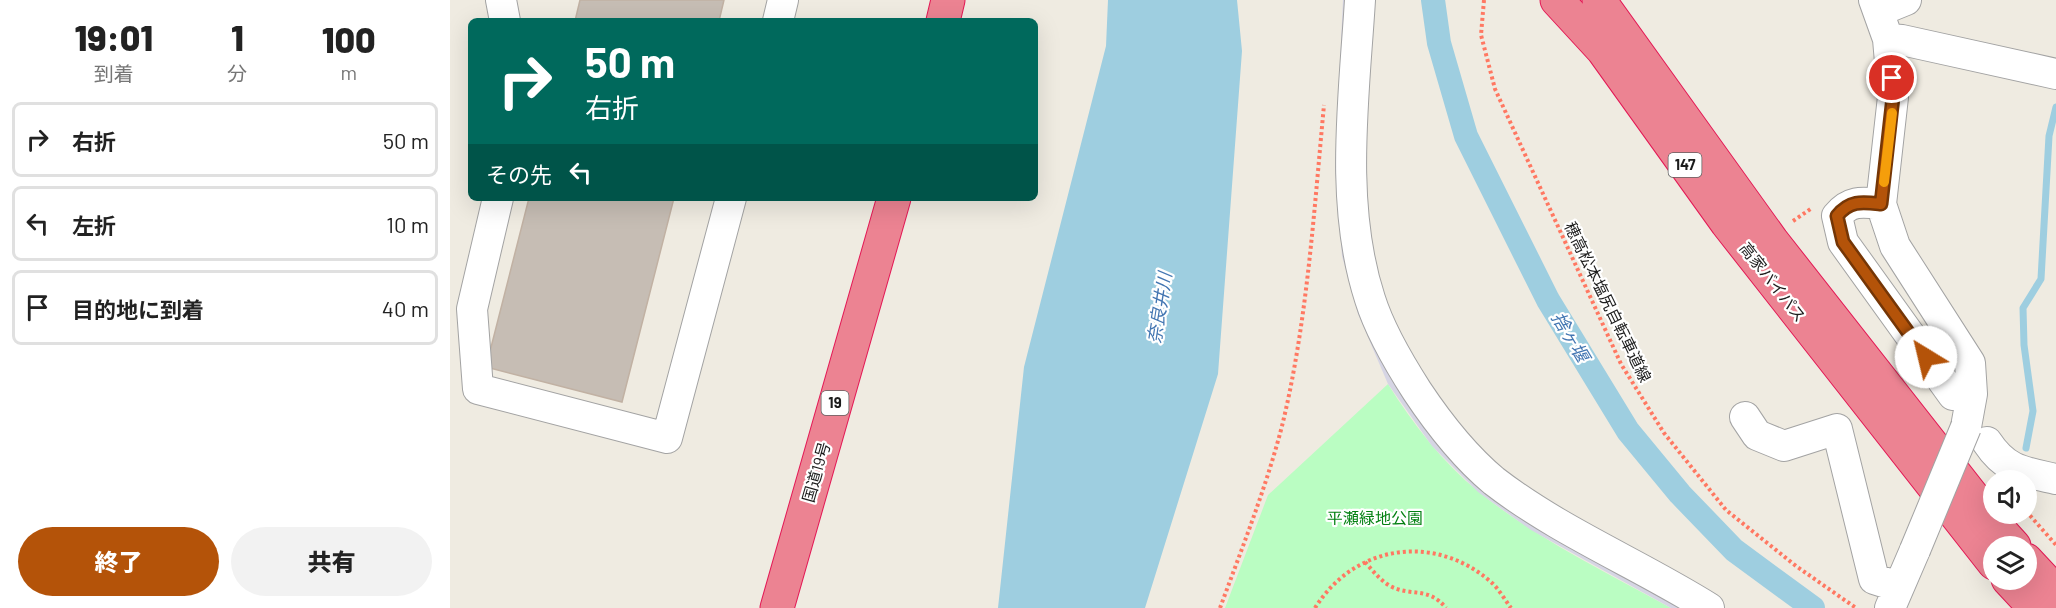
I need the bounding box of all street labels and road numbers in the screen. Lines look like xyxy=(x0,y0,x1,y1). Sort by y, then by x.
road number: 147 xyxy=(1668,153,1702,177)
street label: 穂高松本塩尻自転車道線 xyxy=(1561,219,1656,385)
street label: 高家バイパス xyxy=(1736,238,1810,325)
road number: 19 xyxy=(822,391,848,415)
street label: 国道19号 xyxy=(798,439,833,504)

